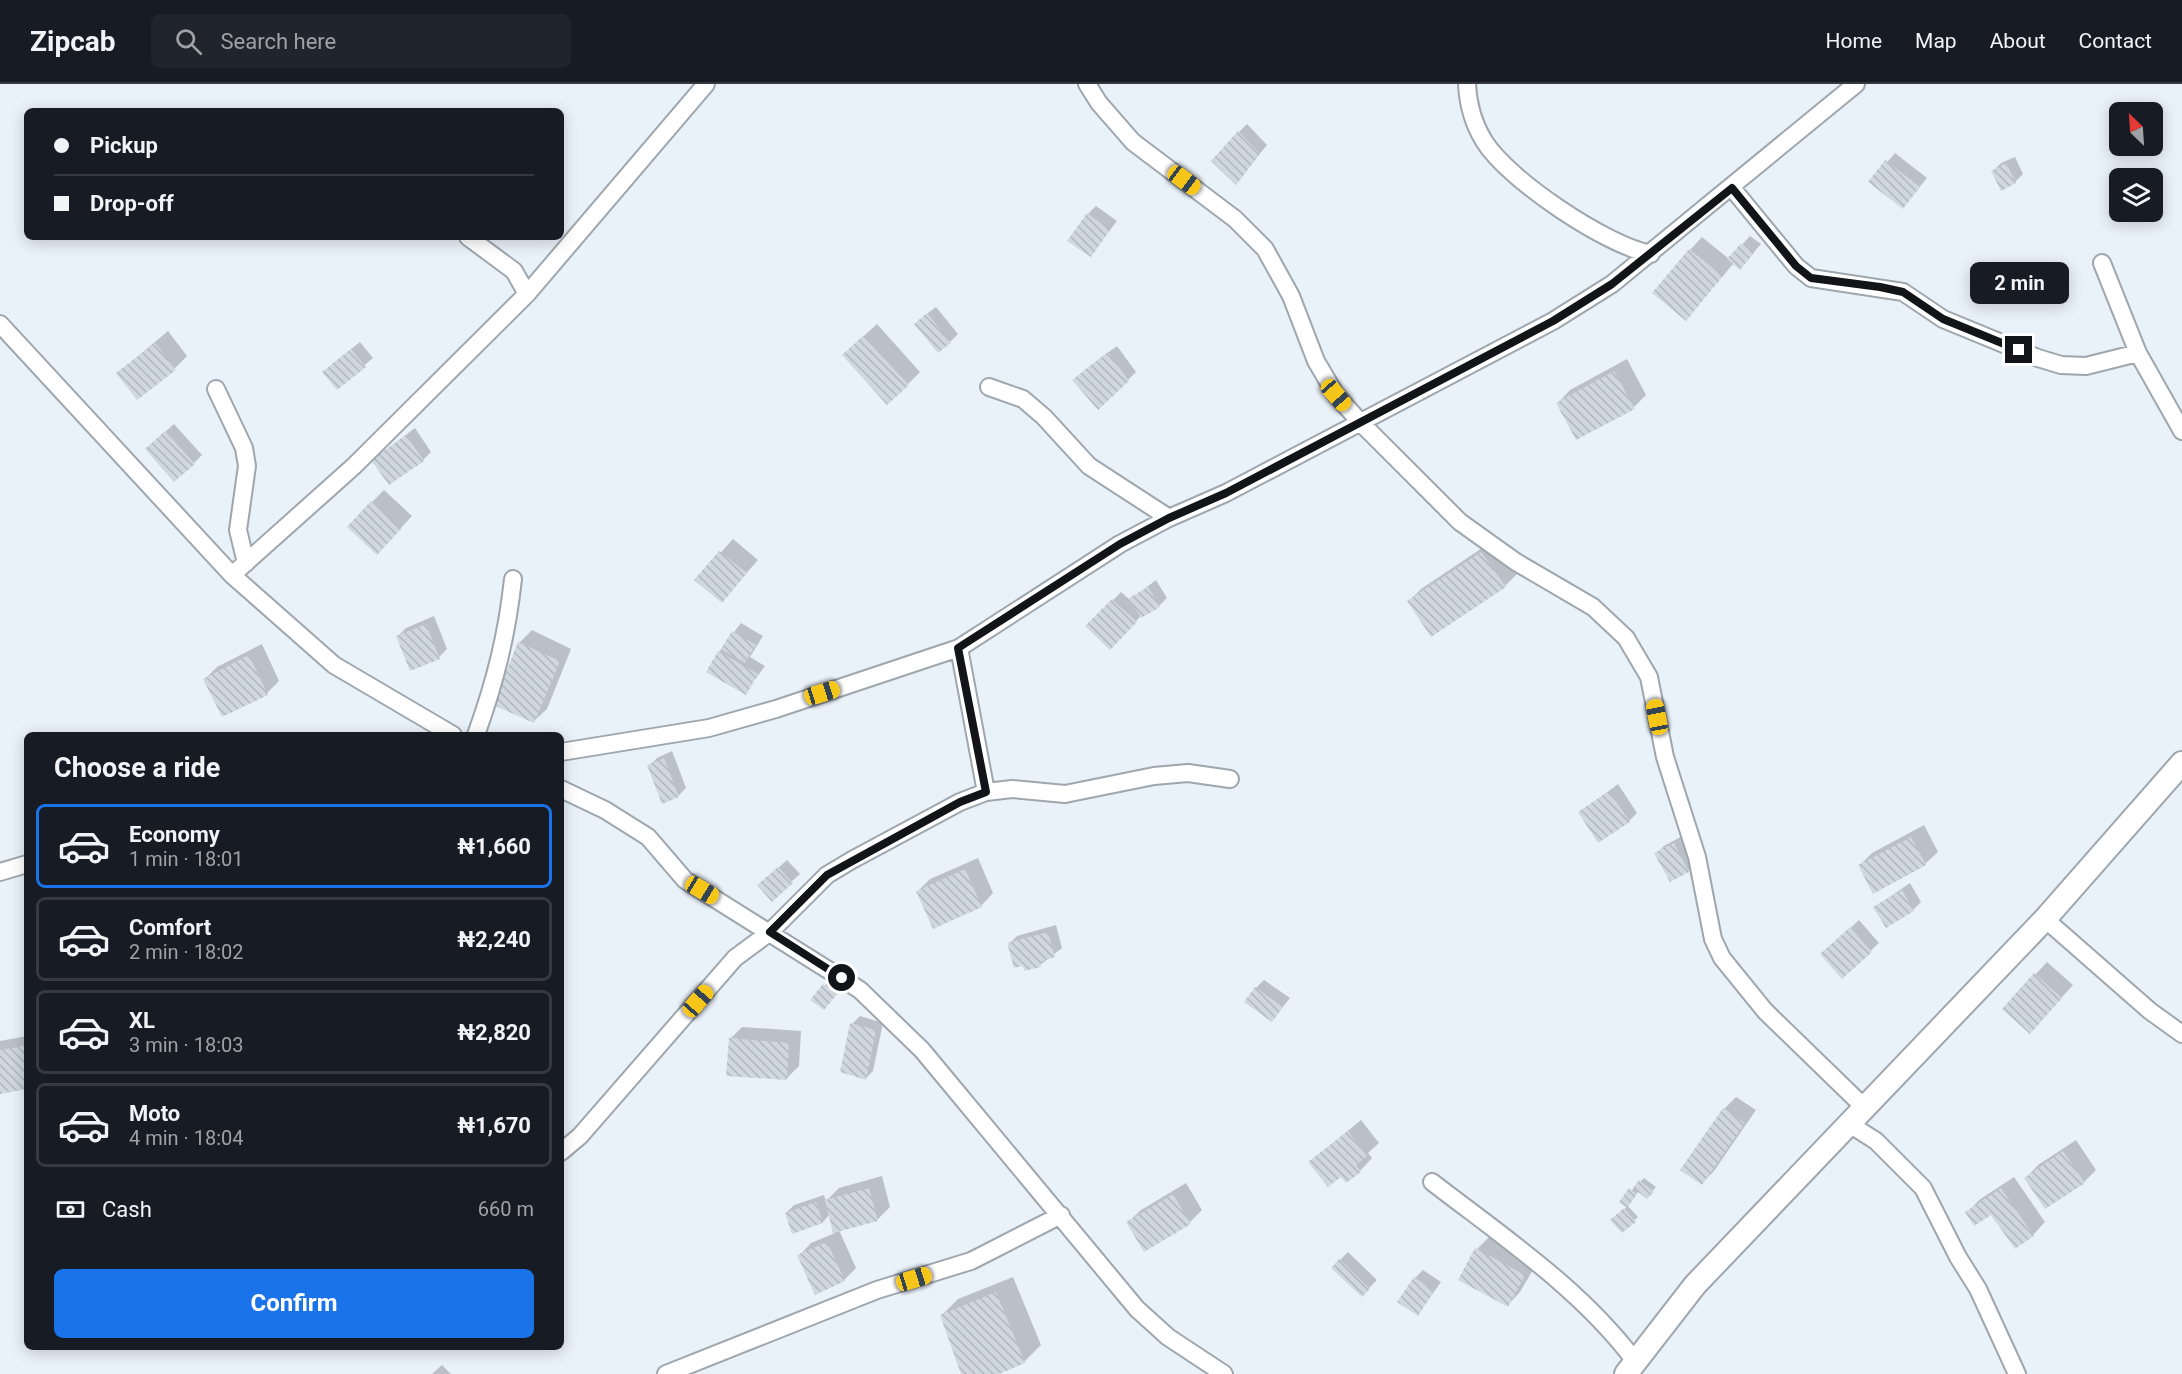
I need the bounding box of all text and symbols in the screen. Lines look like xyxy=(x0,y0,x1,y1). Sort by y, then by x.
search box xyxy=(151,14,571,68)
text: Zipcab xyxy=(30,25,115,58)
icon: search xyxy=(172,25,205,58)
text: Search here xyxy=(220,29,336,54)
text: Home xyxy=(1826,29,1882,53)
text: Map xyxy=(1915,29,1957,53)
text: About xyxy=(1990,29,2046,53)
text: Contact xyxy=(2079,29,2152,53)
north arrow xyxy=(2109,102,2163,156)
map controls xyxy=(2109,102,2163,222)
text: Pickup xyxy=(90,133,158,158)
car xyxy=(1164,162,1204,198)
button: layers xyxy=(2109,168,2163,222)
text: Drop-off xyxy=(90,191,174,216)
callout: 2 min xyxy=(1970,263,2068,305)
text: 2 min xyxy=(1994,271,2045,295)
route end xyxy=(2005,336,2032,363)
car xyxy=(1317,376,1355,414)
car xyxy=(802,679,842,707)
car xyxy=(1645,698,1669,736)
text: Choose a ride xyxy=(54,752,220,784)
icon: car xyxy=(57,819,111,873)
text: Economy xyxy=(129,822,220,847)
text: ₦1,660 xyxy=(457,834,531,859)
text: 1 min · 18:01 xyxy=(129,847,244,871)
car xyxy=(682,873,722,907)
icon: car xyxy=(57,912,111,966)
text: Comfort xyxy=(129,915,211,940)
text: ₦2,240 xyxy=(457,927,531,952)
text: 2 min · 18:02 xyxy=(129,940,244,964)
route start xyxy=(828,964,855,991)
car xyxy=(679,982,717,1020)
icon: car xyxy=(57,1005,111,1059)
text: XL xyxy=(129,1008,155,1033)
text: ₦2,820 xyxy=(457,1020,531,1045)
text: 3 min · 18:03 xyxy=(129,1033,244,1057)
icon: car xyxy=(57,1098,111,1152)
text: Moto xyxy=(129,1101,180,1126)
text: ₦1,670 xyxy=(457,1113,531,1138)
text: 4 min · 18:04 xyxy=(129,1126,244,1150)
icon: cash xyxy=(54,1193,87,1226)
text: Cash xyxy=(102,1197,152,1222)
text: 660 m xyxy=(478,1197,534,1221)
car xyxy=(894,1265,934,1293)
button: Confirm xyxy=(54,1269,534,1338)

